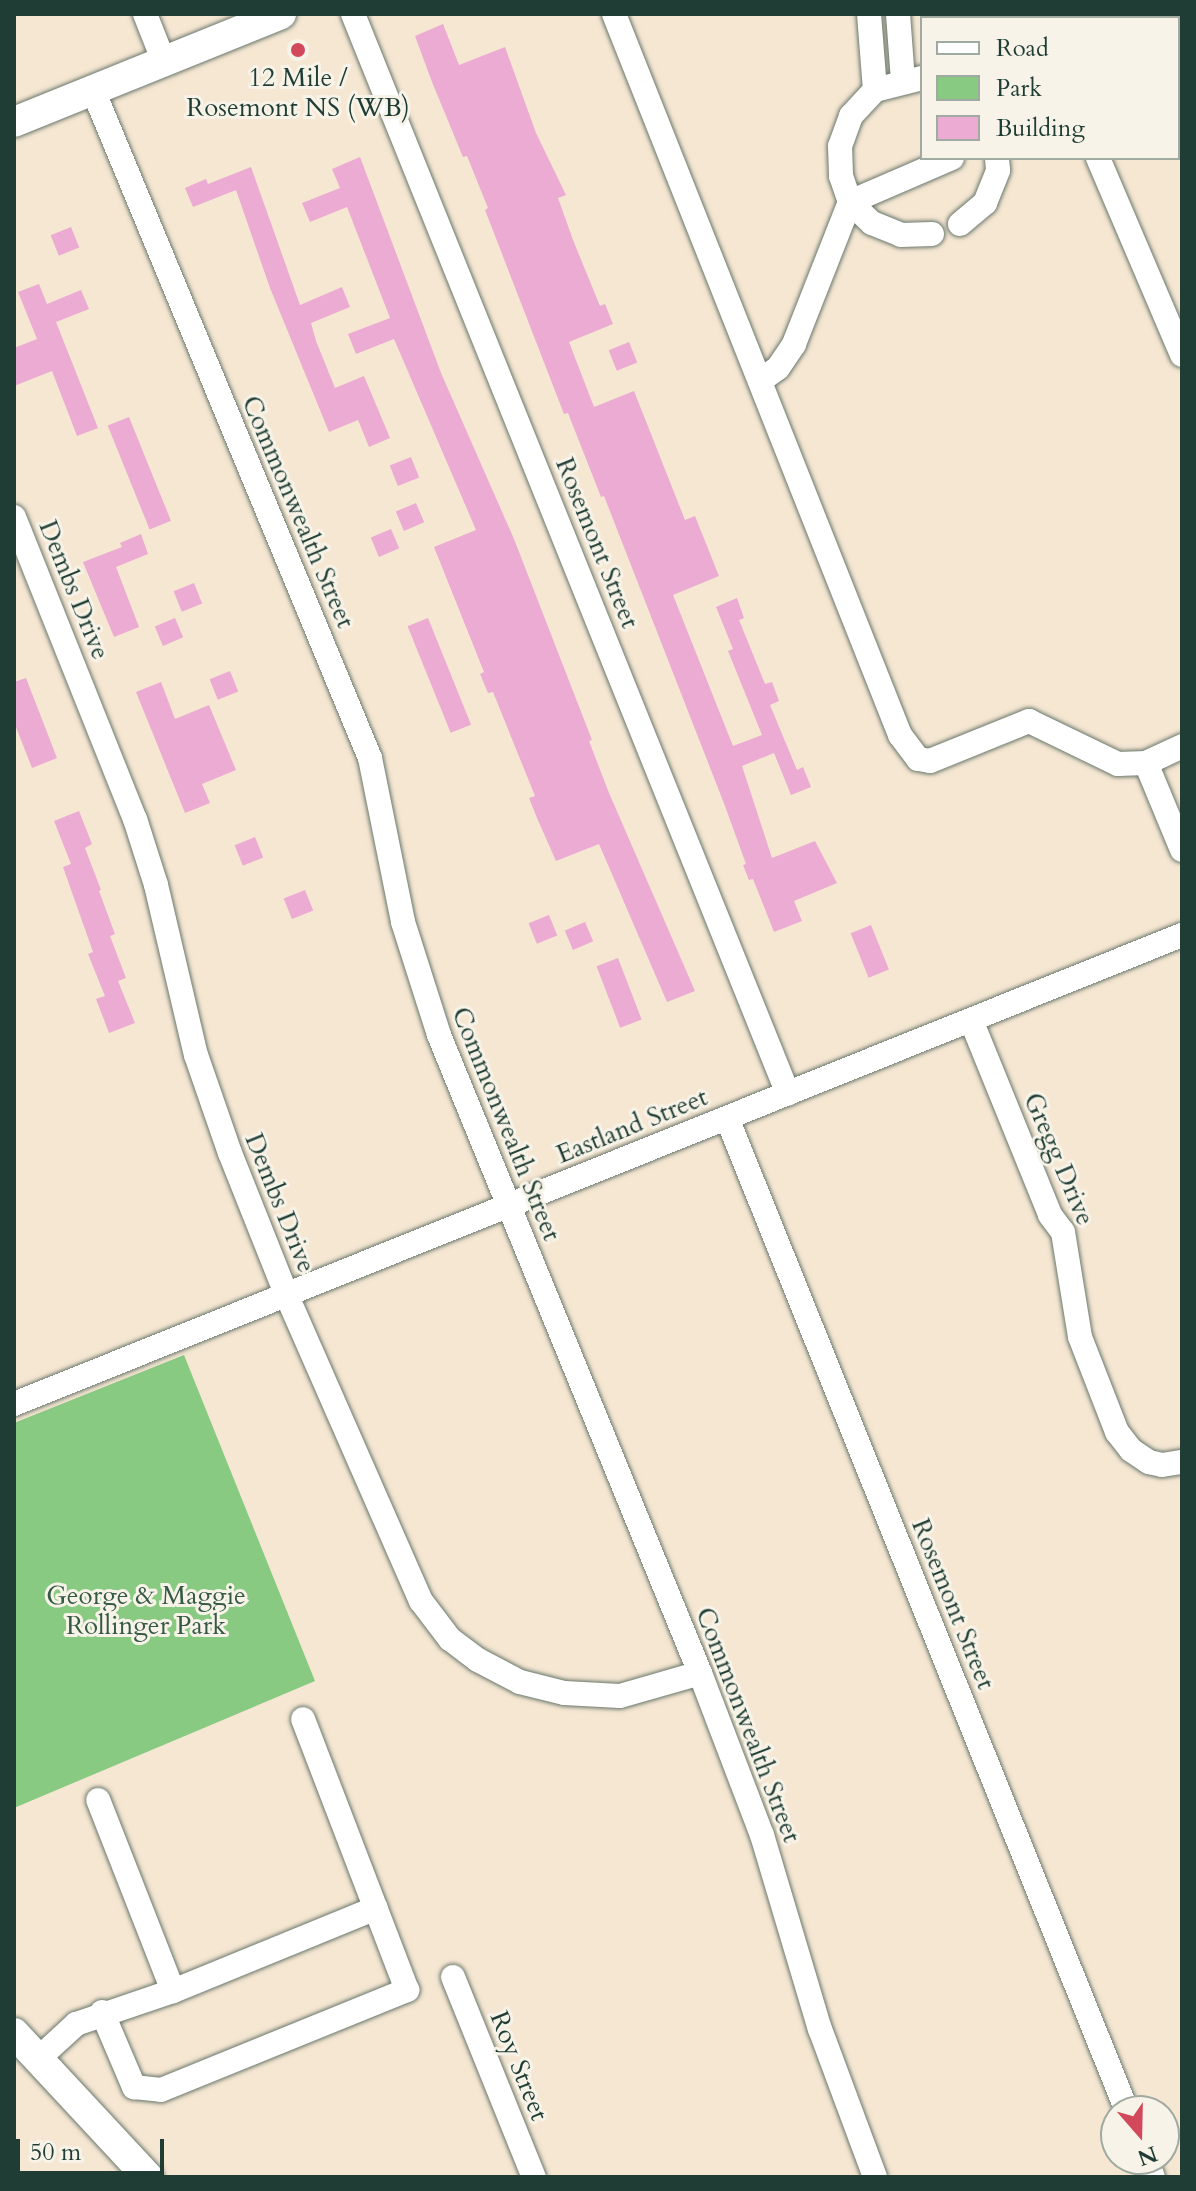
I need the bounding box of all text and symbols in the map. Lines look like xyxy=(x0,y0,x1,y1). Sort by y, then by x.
legend xyxy=(920,16,1180,160)
text: Road xyxy=(996,32,1049,65)
marker: 12 Mile / Rosemont NS (WB) xyxy=(289,41,307,59)
place label: 12 Mile / Rosemont NS (WB) xyxy=(186,62,410,124)
text: Park xyxy=(996,72,1042,105)
text: Building xyxy=(996,112,1085,145)
street label: Commonwealth Street xyxy=(235,391,361,633)
street label: Rosemont Street xyxy=(549,453,645,633)
street label: Dembs Drive xyxy=(32,516,116,664)
street label: Commonwealth Street xyxy=(445,1003,567,1245)
street label: Eastland Street xyxy=(552,1082,712,1170)
street label: Gregg Drive xyxy=(1017,1088,1101,1230)
street label: Dembs Drive xyxy=(238,1129,322,1277)
street label: Rosemont Street xyxy=(905,1514,1001,1694)
park label: George & Maggie Rollinger Park xyxy=(46,1580,246,1642)
street label: Commonwealth Street xyxy=(689,1603,807,1847)
street label: Roy Street xyxy=(483,2007,555,2125)
north arrow xyxy=(1100,2095,1180,2175)
scale bar xyxy=(20,2123,168,2173)
text: 50 m xyxy=(30,2136,81,2169)
text: N xyxy=(1133,2138,1162,2173)

